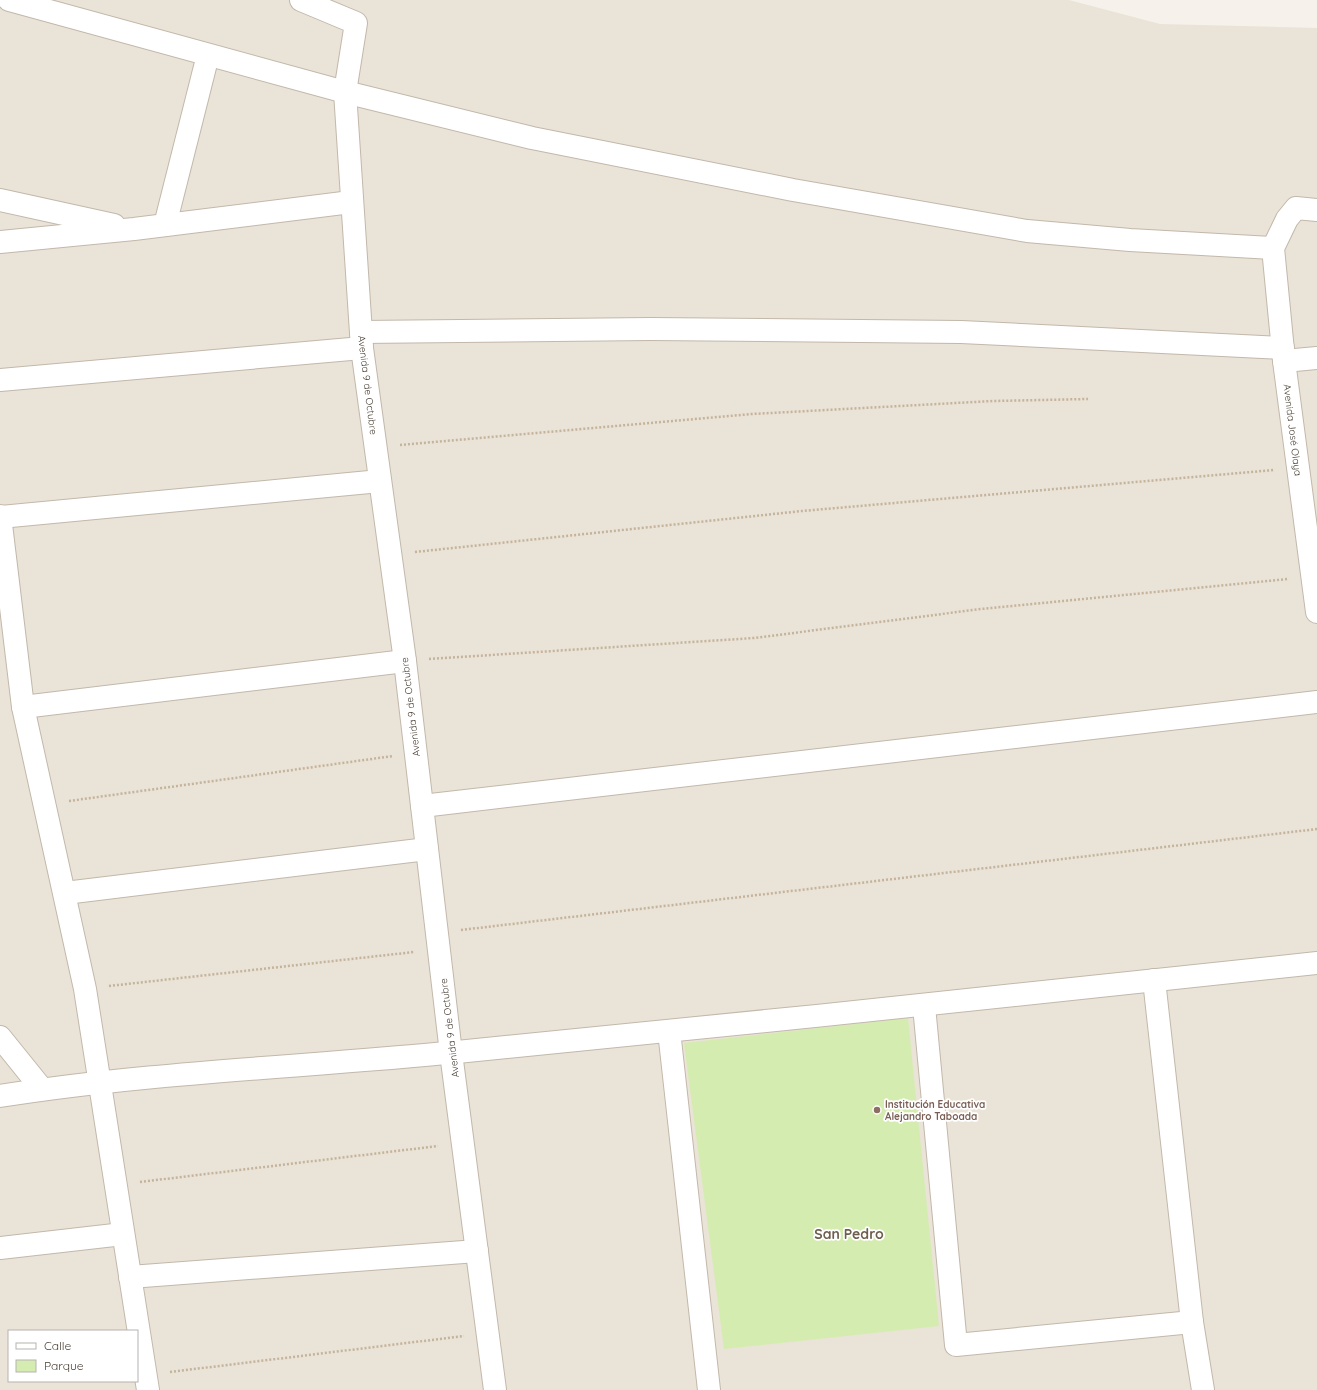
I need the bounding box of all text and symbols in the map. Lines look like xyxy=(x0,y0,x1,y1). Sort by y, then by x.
street label: Avenida 9 de Octubre xyxy=(355,335,380,436)
street label: Avenida José Olaya xyxy=(1280,383,1305,477)
street label: Avenida 9 de Octubre xyxy=(398,656,423,757)
street label: Avenida 9 de Octubre xyxy=(437,977,462,1078)
place label: Institución Educativa Alejandro Taboada xyxy=(885,1098,985,1123)
marker: Institución Educativa Alejandro Taboada xyxy=(872,1105,882,1115)
district label: San Pedro xyxy=(814,1225,884,1243)
legend xyxy=(8,1330,138,1382)
text: Calle xyxy=(44,1338,72,1353)
text: Parque xyxy=(44,1358,84,1373)

